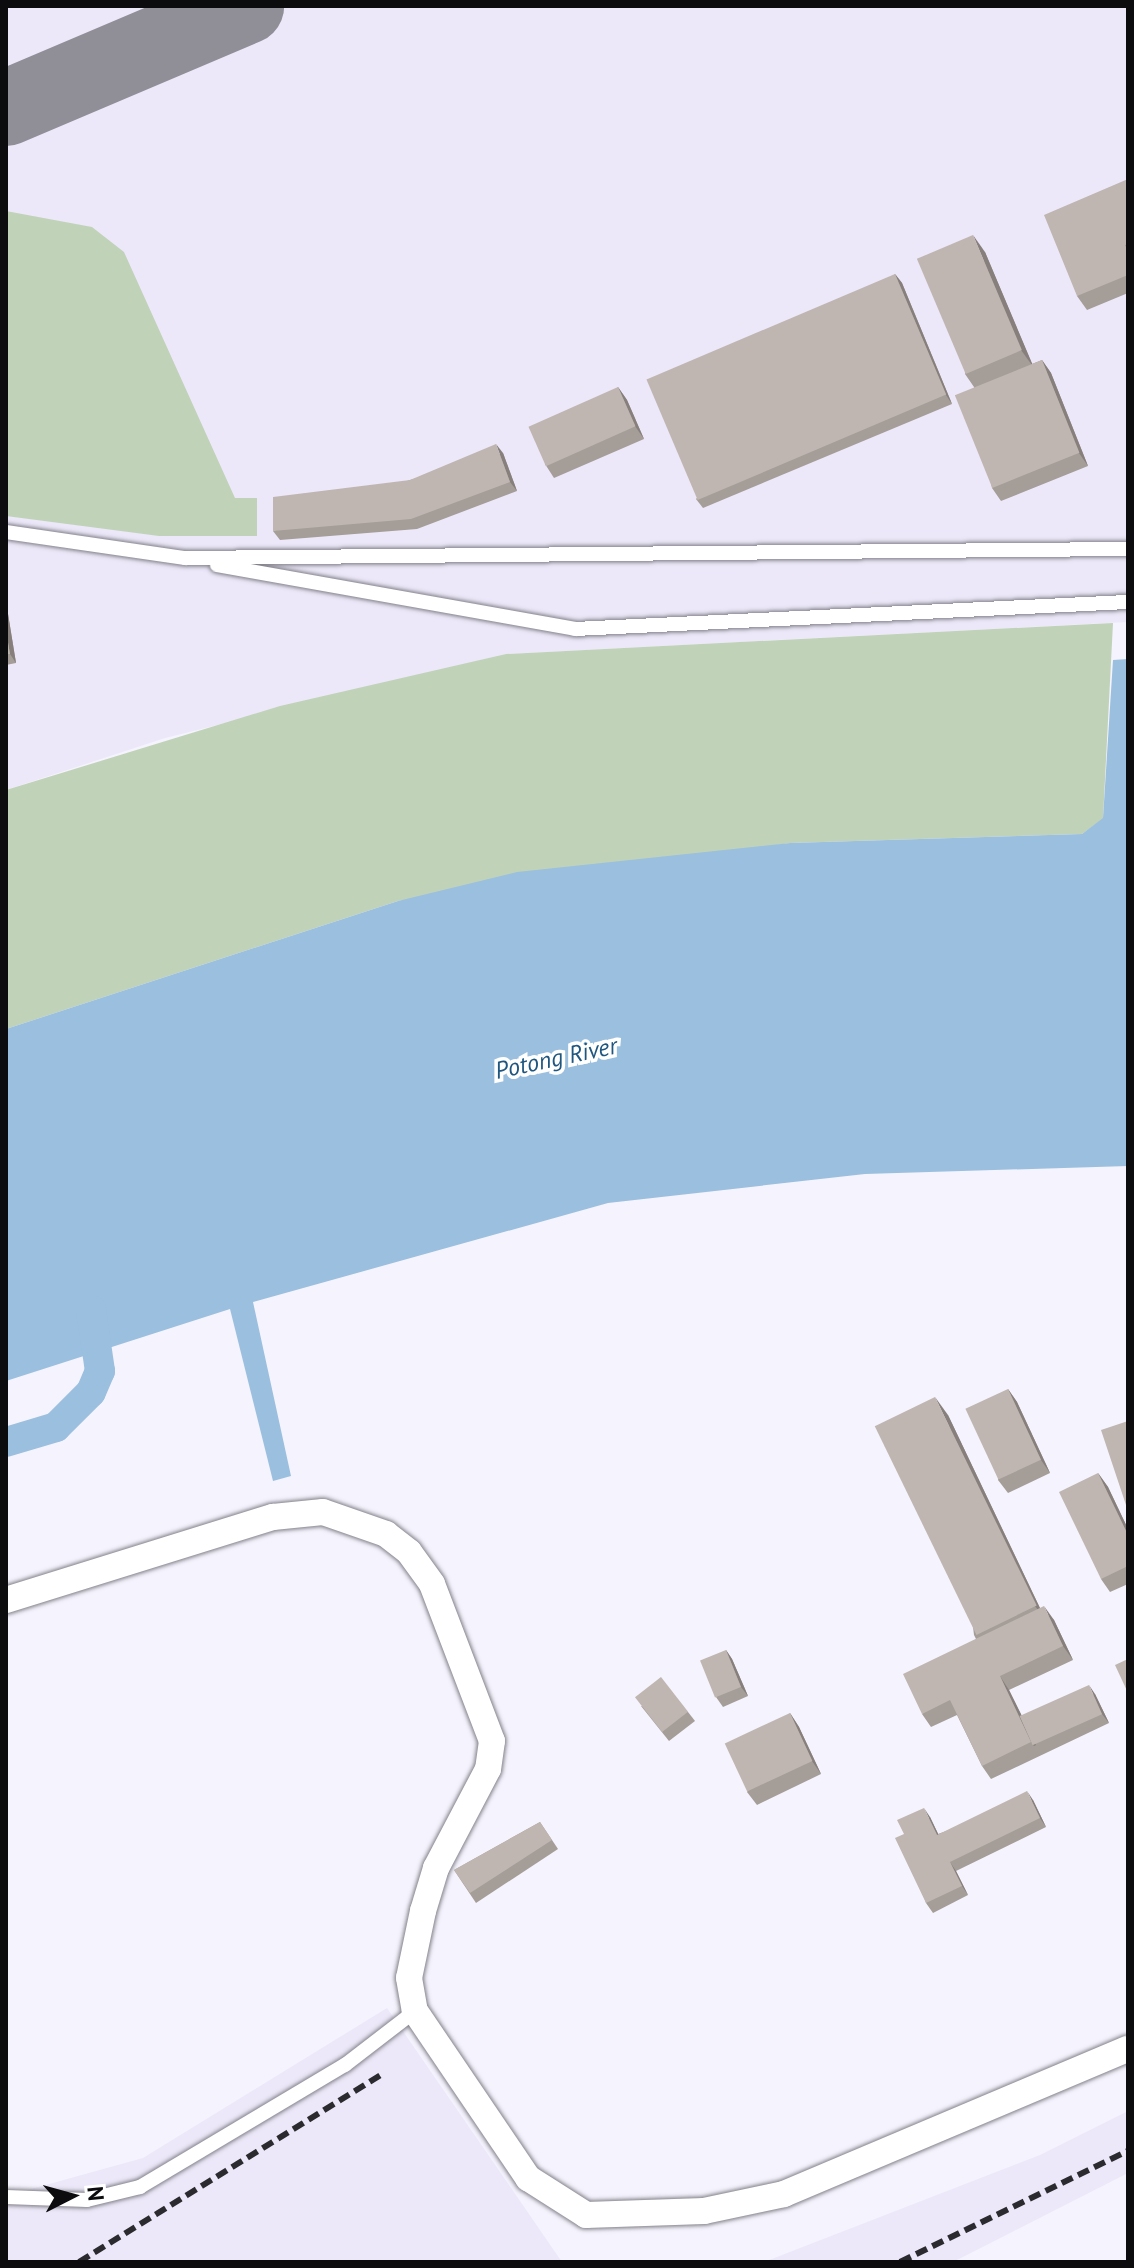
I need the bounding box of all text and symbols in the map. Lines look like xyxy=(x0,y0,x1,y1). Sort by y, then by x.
water label: Potong River xyxy=(492,1031,620,1085)
north arrow xyxy=(32,2156,112,2236)
text: N xyxy=(81,2185,111,2202)

